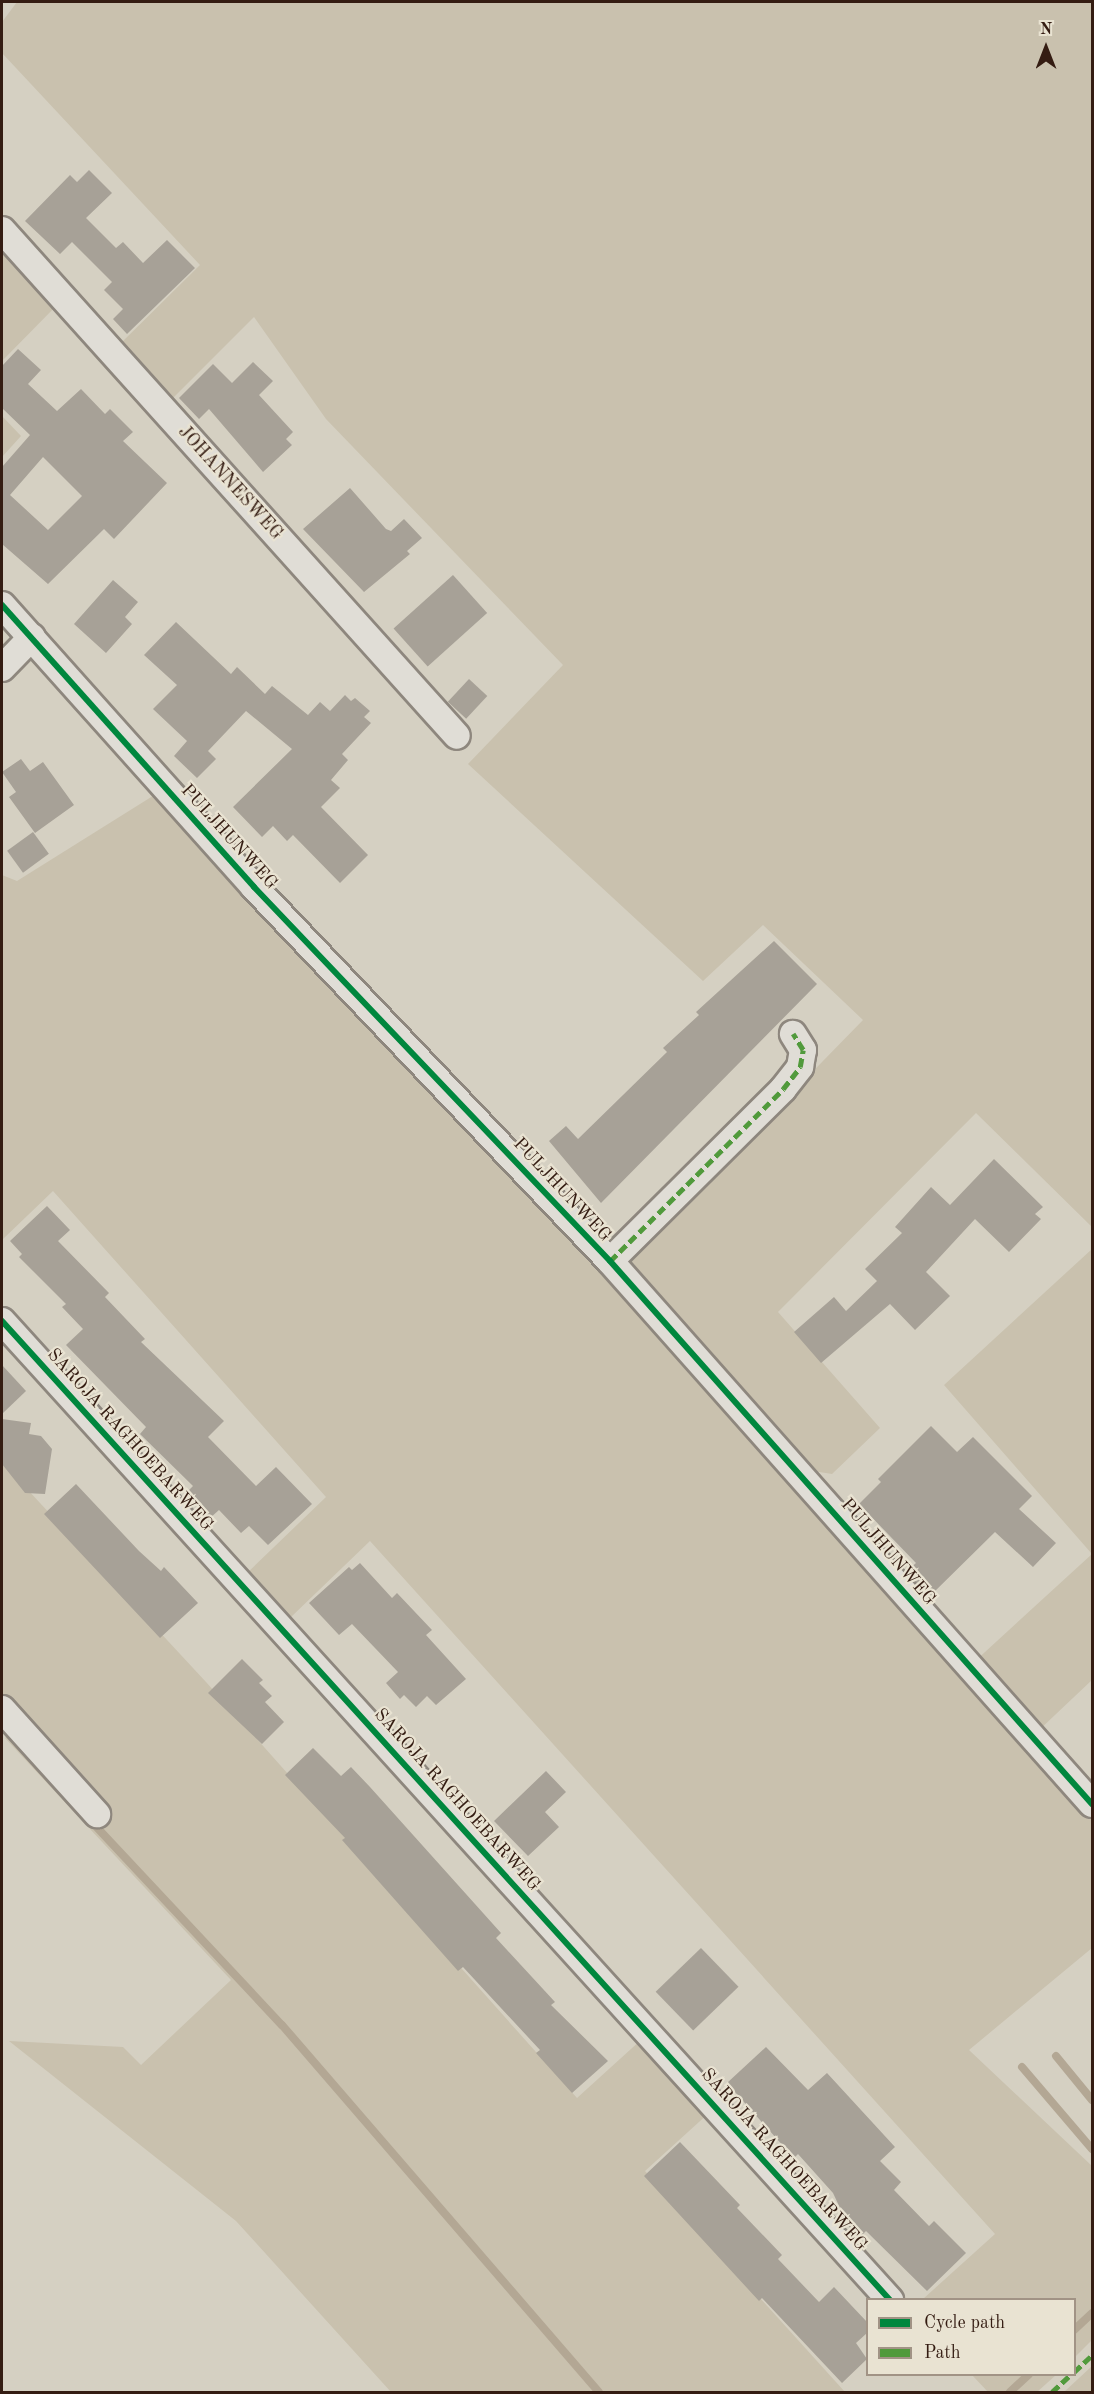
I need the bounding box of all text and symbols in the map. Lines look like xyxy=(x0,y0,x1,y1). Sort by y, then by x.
north arrow xyxy=(1016,18,1076,78)
text: N xyxy=(1040,22,1052,38)
street label: JOHANNESWEG xyxy=(173,421,287,545)
street label: PULJHUNWEG xyxy=(176,780,282,894)
street label: PULJHUNWEG xyxy=(508,1134,616,1246)
street label: SAROJA RAGHOEBARWEG xyxy=(42,1344,218,1536)
street label: PULJHUNWEG xyxy=(836,1494,940,1610)
street label: SAROJA RAGHOEBARWEG xyxy=(369,1704,545,1896)
street label: SAROJA RAGHOEBARWEG xyxy=(696,2064,872,2256)
legend xyxy=(866,2298,1076,2376)
text: Cycle path xyxy=(924,2314,1005,2332)
text: Path xyxy=(924,2344,960,2362)

